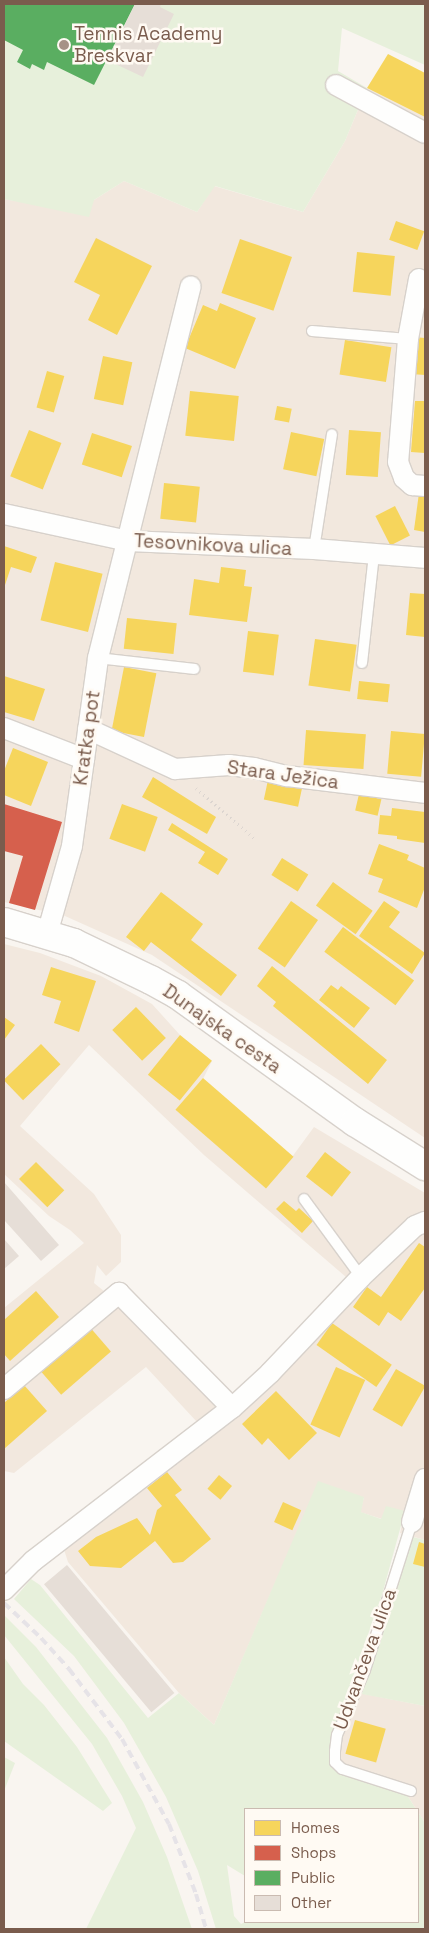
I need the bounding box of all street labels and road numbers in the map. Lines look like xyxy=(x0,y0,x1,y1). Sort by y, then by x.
street label: Tesovnikova ulica xyxy=(133,529,293,561)
street label: Kratka pot xyxy=(69,689,105,787)
street label: Stara Ježica xyxy=(226,756,340,794)
street label: Dunajska cesta xyxy=(158,980,286,1078)
street label: Udvančeva ulica xyxy=(329,1585,401,1733)

